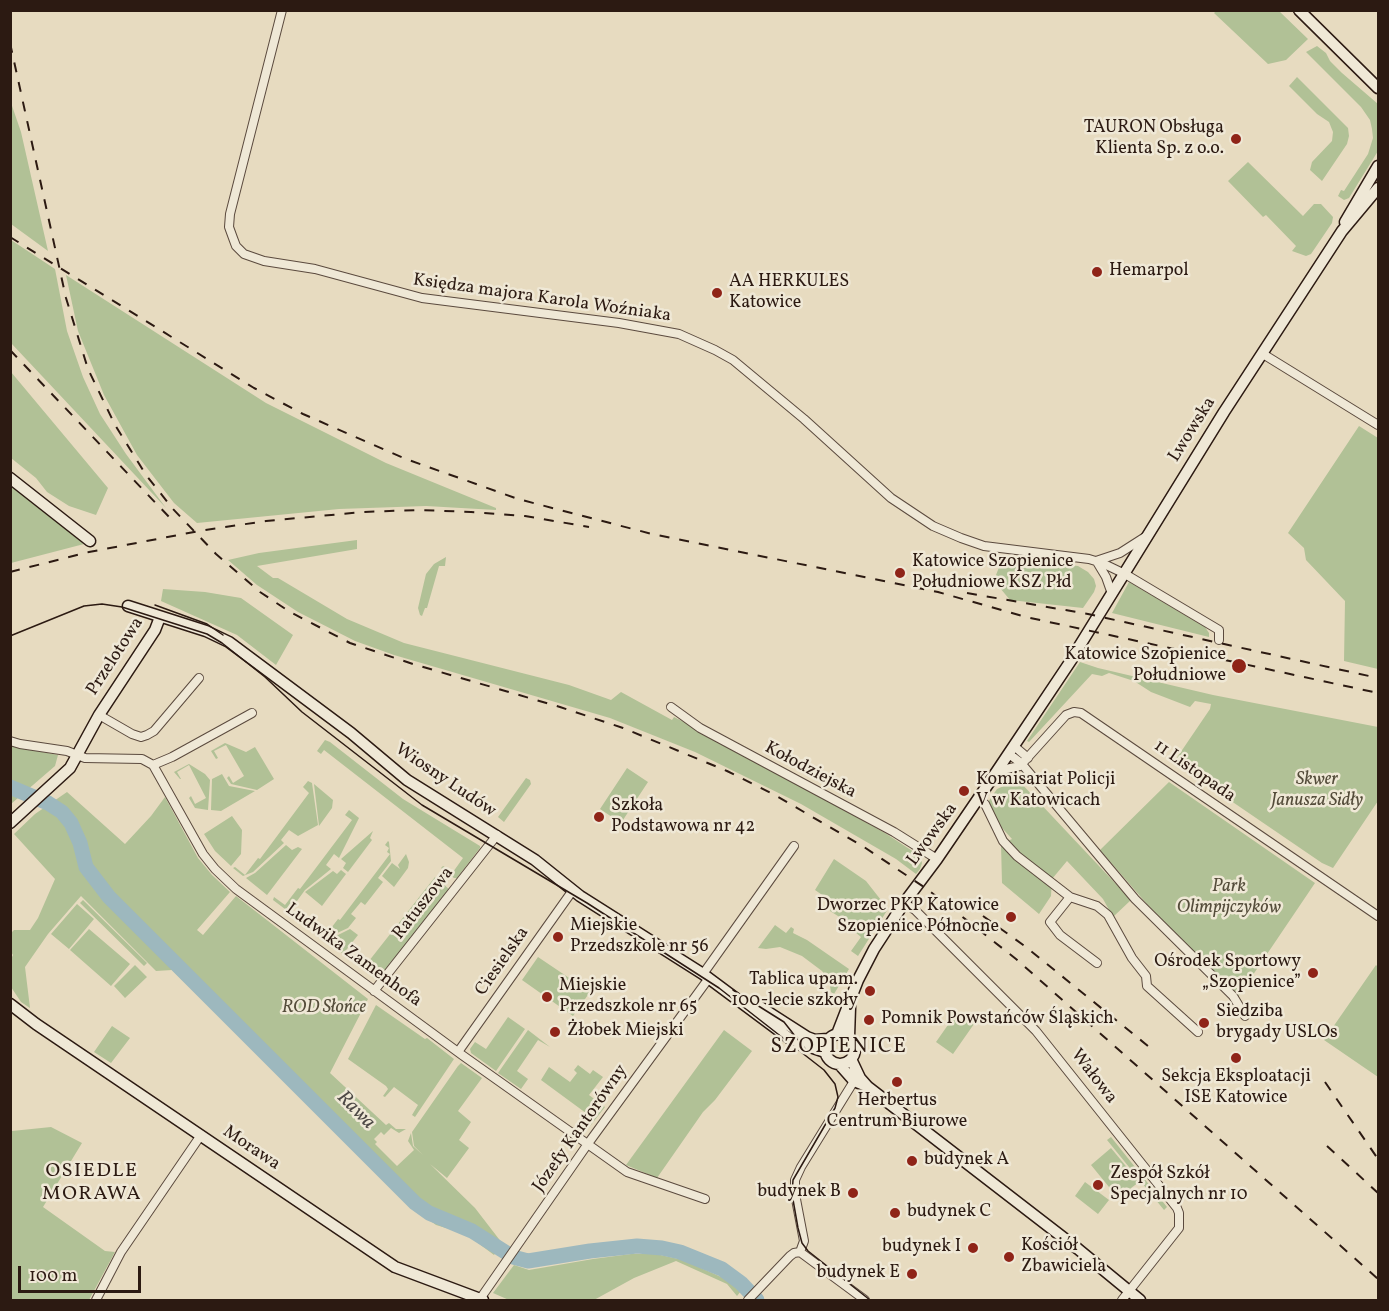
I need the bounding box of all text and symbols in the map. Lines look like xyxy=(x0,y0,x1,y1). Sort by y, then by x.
place label: TAURON Obsługa Klienta Sp. z o.o. xyxy=(1084,118,1224,160)
marker: TAURON Obsługa Klienta Sp. z o.o. xyxy=(1229,132,1243,146)
place label: Hemarpol xyxy=(1109,261,1189,283)
marker: Hemarpol xyxy=(1090,265,1104,279)
street label: Księdza majora Karola Woźniaka xyxy=(412,270,672,328)
place label: AA HERKULES Katowice xyxy=(729,272,849,314)
marker: AA HERKULES Katowice xyxy=(710,286,724,300)
street label: Lwowska xyxy=(1165,394,1221,466)
place label: Katowice Szopienice Południowe KSZ Płd xyxy=(912,552,1073,594)
marker: Katowice Szopienice Południowe KSZ Płd xyxy=(893,566,907,580)
street label: Przelotowa xyxy=(83,614,149,700)
place label: Katowice Szopienice Południowe xyxy=(1065,645,1226,688)
marker: Katowice Szopienice Południowe xyxy=(1230,657,1248,675)
street label: 11 Listopada xyxy=(1149,736,1239,808)
street label: Kołodziejska xyxy=(761,738,859,804)
street label: Wiosny Ludów xyxy=(390,739,500,823)
place label: Komisariat Policji V w Katowicach xyxy=(976,770,1115,812)
park label: Skwer Janusza Sidły xyxy=(1271,770,1363,812)
marker: Komisariat Policji V w Katowicach xyxy=(957,784,971,798)
place label: Szkoła Podstawowa nr 42 xyxy=(611,796,755,838)
street label: Lwowska xyxy=(903,799,963,871)
marker: Szkoła Podstawowa nr 42 xyxy=(592,810,606,824)
street label: Ratuszowa xyxy=(389,863,459,945)
park label: Park Olimpijczyków xyxy=(1177,877,1281,920)
place label: Dworzec PKP Katowice Szopienice Północne xyxy=(817,896,999,938)
street label: Ludwika Zamenhofa xyxy=(281,899,425,1013)
marker: Dworzec PKP Katowice Szopienice Północne xyxy=(1004,910,1018,924)
place label: Miejskie Przedszkole nr 56 xyxy=(570,916,709,958)
street label: Ciesielska xyxy=(471,923,535,1001)
marker: Miejskie Przedszkole nr 56 xyxy=(551,930,565,944)
place label: Ośrodek Sportowy „Szopienice” xyxy=(1154,952,1301,994)
marker: Ośrodek Sportowy „Szopienice” xyxy=(1306,966,1320,980)
place label: Tablica upam. 100-lecie szkoły xyxy=(731,970,858,1012)
place label: Miejskie Przedszkole nr 65 xyxy=(559,976,698,1018)
marker: Tablica upam. 100-lecie szkoły xyxy=(863,984,877,998)
marker: Miejskie Przedszkole nr 65 xyxy=(540,990,554,1004)
park label: ROD Słońce xyxy=(282,998,366,1020)
place label: Siedziba brygady USLOs xyxy=(1216,1002,1338,1044)
place label: Pomnik Powstańców Śląskich xyxy=(881,1009,1114,1031)
marker: Pomnik Powstańców Śląskich xyxy=(862,1013,876,1027)
marker: Siedziba brygady USLOs xyxy=(1197,1016,1211,1030)
place label: Żłobek Miejski xyxy=(567,1021,684,1043)
marker: Żłobek Miejski xyxy=(548,1025,562,1039)
district label: SZOPIENICE xyxy=(771,1035,907,1061)
street label: Wałowa xyxy=(1065,1045,1121,1109)
marker: Sekcja Eksploatacji ISE Katowice xyxy=(1229,1051,1243,1065)
street label: Józefy Kantorówny xyxy=(529,1061,633,1197)
place label: Sekcja Eksploatacji ISE Katowice xyxy=(1161,1067,1311,1110)
marker: Herbertus Centrum Biurowe xyxy=(890,1075,904,1089)
water label: Rawa xyxy=(331,1087,379,1135)
place label: Herbertus Centrum Biurowe xyxy=(827,1091,967,1134)
street label: Morawa xyxy=(218,1122,284,1176)
place label: budynek A xyxy=(924,1150,1009,1172)
marker: budynek A xyxy=(905,1154,919,1168)
district label: OSIEDLE MORAWA xyxy=(42,1160,142,1207)
place label: Zespół Szkół Specjalnych nr 10 xyxy=(1110,1164,1247,1206)
marker: Zespół Szkół Specjalnych nr 10 xyxy=(1091,1178,1105,1192)
place label: budynek B xyxy=(757,1182,841,1204)
marker: budynek B xyxy=(846,1186,860,1200)
place label: budynek C xyxy=(907,1202,991,1224)
marker: budynek C xyxy=(888,1206,902,1220)
place label: Kościół Zbawiciela xyxy=(1021,1236,1106,1278)
place label: budynek I xyxy=(882,1237,961,1259)
marker: budynek I xyxy=(966,1241,980,1255)
marker: Kościół Zbawiciela xyxy=(1002,1250,1016,1264)
scale bar xyxy=(21,1254,144,1292)
place label: budynek E xyxy=(817,1263,900,1285)
text: 100 m xyxy=(29,1264,78,1289)
marker: budynek E xyxy=(905,1267,919,1281)

